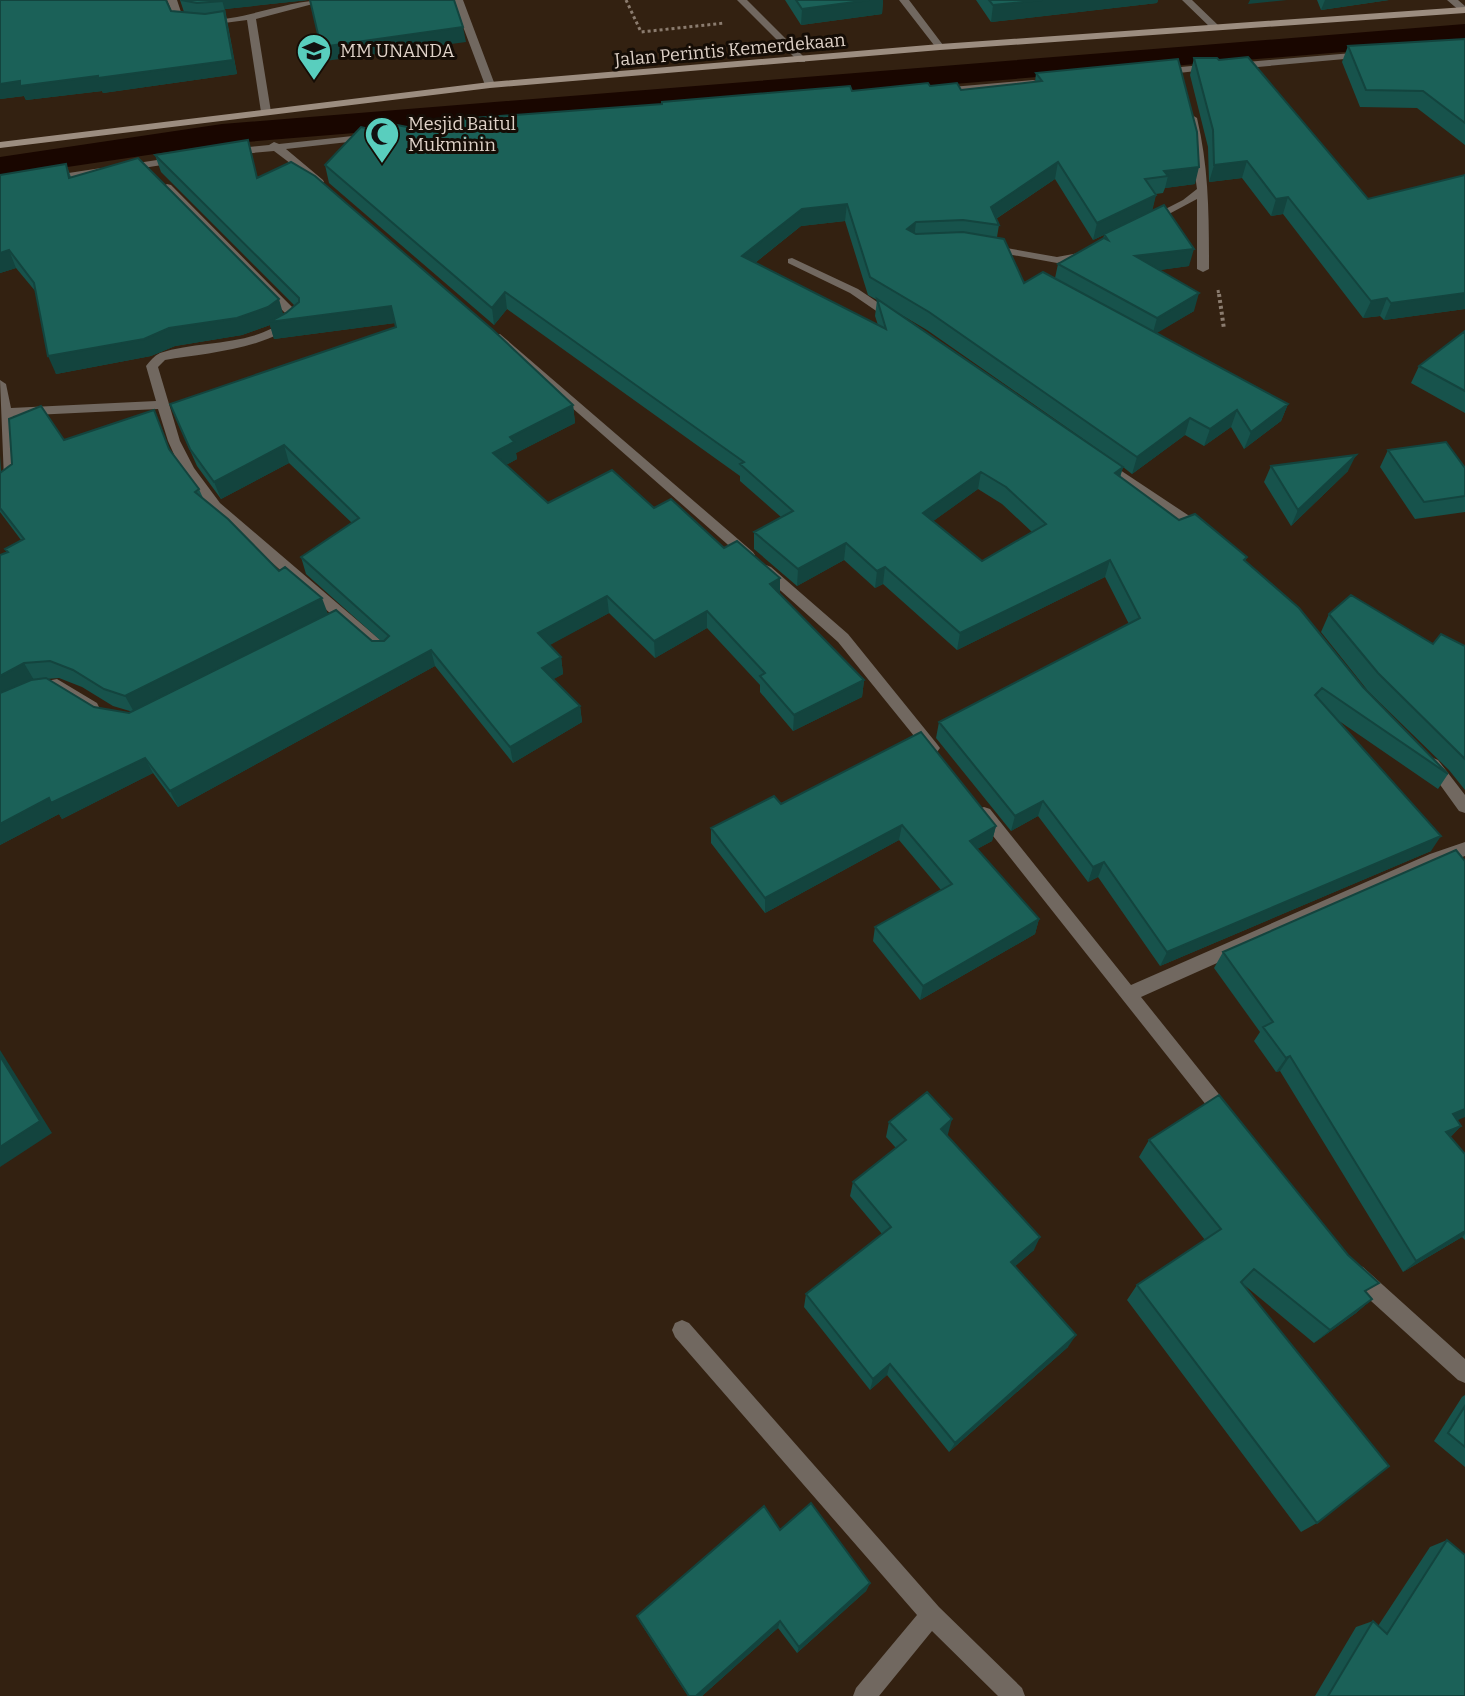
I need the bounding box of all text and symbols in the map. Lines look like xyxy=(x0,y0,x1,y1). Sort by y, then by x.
street label: Jalan Perintis Kemerdekaan xyxy=(613,29,847,71)
school or university icon: MM UNANDA xyxy=(295,32,333,82)
place label: MM UNANDA xyxy=(340,40,455,62)
place label: Mesjid Baitul Mukminin xyxy=(408,113,516,156)
mosque icon: Mesjid Baitul Mukminin xyxy=(363,115,401,165)

